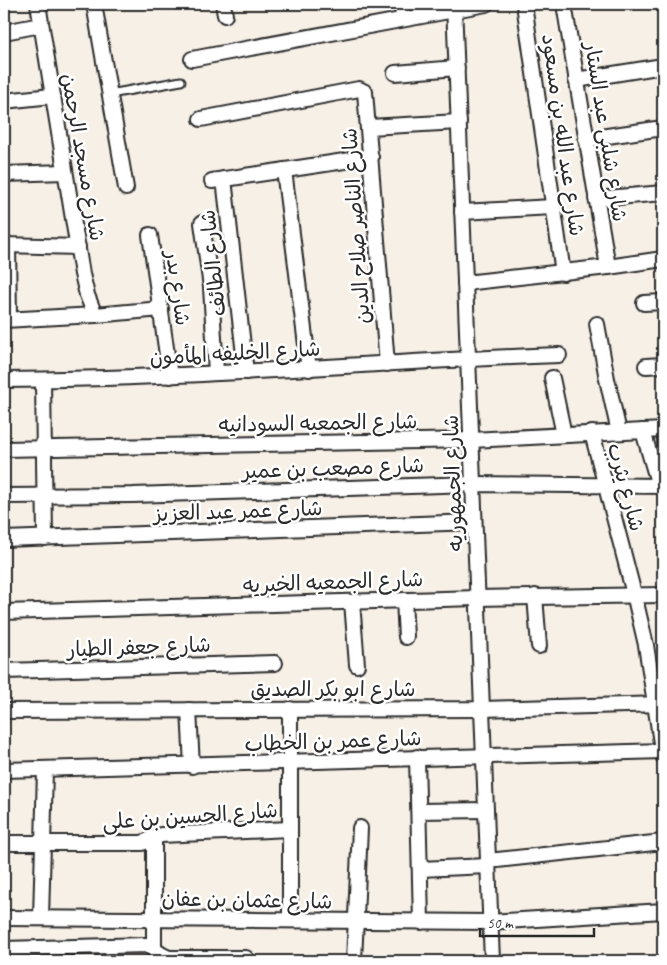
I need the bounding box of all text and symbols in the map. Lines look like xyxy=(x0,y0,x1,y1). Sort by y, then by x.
street label: شارع عبد الله بن مسعود xyxy=(534,32,590,238)
street label: شارع شلبى عبد الستار xyxy=(577,38,633,224)
street label: شارع مسجد الرحمن xyxy=(54,71,111,243)
street label: شارع الناصر صلاح الدين xyxy=(336,127,378,325)
street label: شارع الطائف xyxy=(194,208,234,318)
street label: شارع بدر xyxy=(158,247,196,327)
street label: شارع الخليفه المأمون xyxy=(149,336,321,372)
street label: شارع الجمعيه السودانيه xyxy=(218,408,418,440)
street label: شارع الجمهوريه xyxy=(438,414,470,552)
street label: شارع يثرب xyxy=(600,440,650,534)
street label: شارع مصعب بن عمير xyxy=(240,452,424,486)
street label: شارع عمر عبد العزيز xyxy=(151,495,323,529)
street label: شارع الجمعيه الخيريه xyxy=(242,566,424,600)
street label: شارع جعفر الطيار xyxy=(65,632,211,665)
street label: شارع ابو بكر الصديق xyxy=(251,676,415,704)
street label: شارع عمر بن الخطاب xyxy=(244,725,422,759)
street label: شارع الحسين بن على xyxy=(101,797,279,837)
street label: شارع عثمان بن عفان xyxy=(161,886,333,916)
scale bar xyxy=(480,905,593,937)
text: 50 m xyxy=(487,914,514,933)

